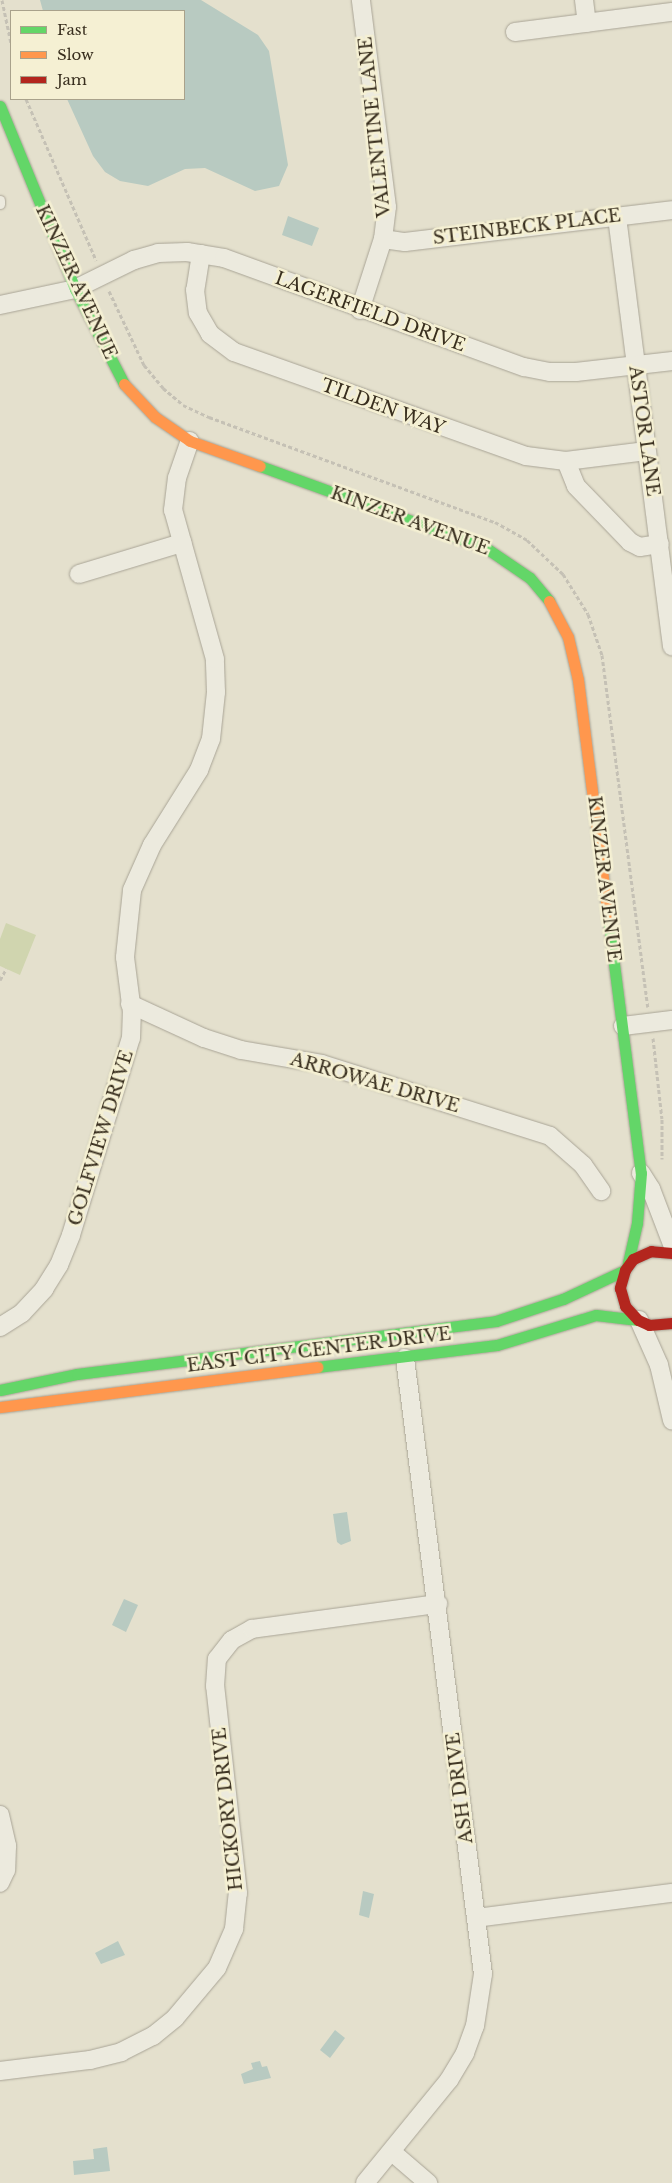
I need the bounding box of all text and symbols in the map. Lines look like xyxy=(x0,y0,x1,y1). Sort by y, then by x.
legend xyxy=(10,10,185,100)
text: Fast xyxy=(57,20,87,39)
street label: VALENTINE LANE xyxy=(355,36,395,218)
text: Slow xyxy=(57,45,94,64)
text: Jam xyxy=(57,70,87,89)
street label: KINZER AVENUE xyxy=(31,201,121,363)
street label: STEINBECK PLACE xyxy=(432,205,622,249)
street label: LAGERFIELD DRIVE xyxy=(272,268,468,356)
street label: ASTOR LANE xyxy=(624,364,664,498)
street label: TILDEN WAY xyxy=(318,374,448,440)
street label: KINZER AVENUE xyxy=(327,482,493,560)
street label: KINZER AVENUE xyxy=(583,794,625,964)
street label: GOLFVIEW DRIVE xyxy=(64,1047,138,1229)
street label: ARROWAE DRIVE xyxy=(288,1049,462,1117)
street label: EAST CITY CENTER DRIVE xyxy=(185,1323,453,1377)
street label: HICKORY DRIVE xyxy=(209,1726,247,1892)
street label: ASH DRIVE xyxy=(442,1731,478,1845)

